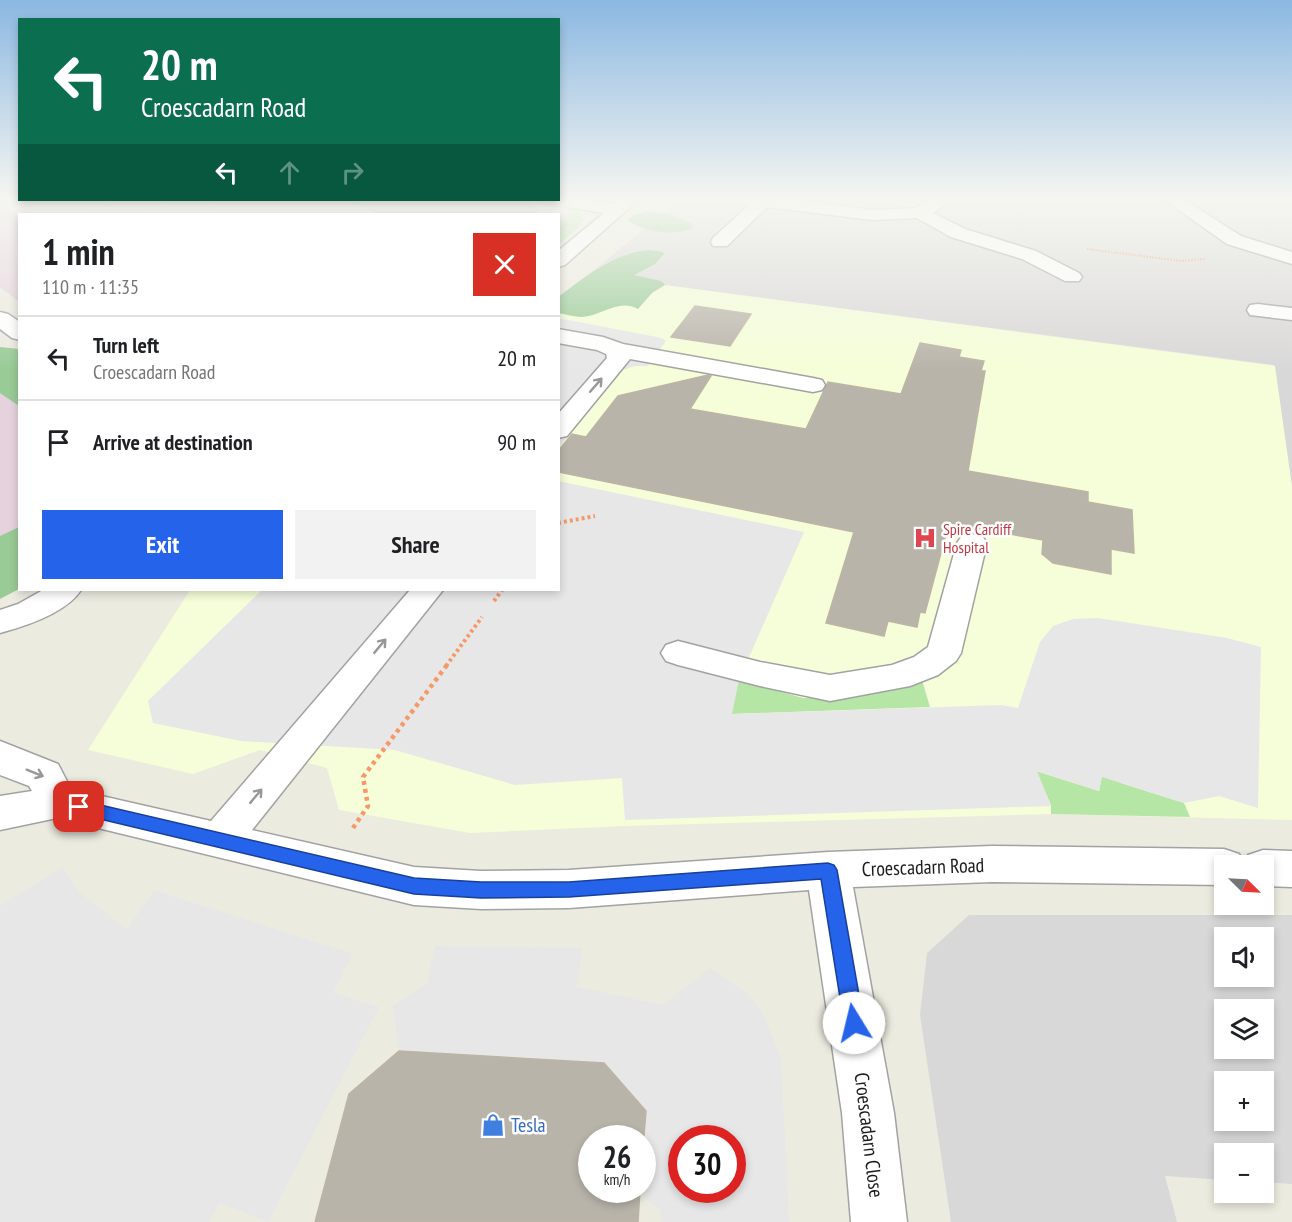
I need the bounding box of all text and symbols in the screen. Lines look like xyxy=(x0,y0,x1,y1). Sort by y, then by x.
text: 20 m xyxy=(141,37,218,92)
icon: left xyxy=(42,42,120,120)
text: Croescadarn Road xyxy=(141,90,306,124)
icon: left xyxy=(210,156,243,189)
icon: ahead xyxy=(273,156,306,189)
icon: right xyxy=(336,156,369,189)
text: 1 min xyxy=(42,228,115,275)
button: close xyxy=(473,233,536,296)
text: 110 m · 11:35 xyxy=(42,274,139,300)
text: Turn left xyxy=(93,331,159,359)
icon: left xyxy=(42,342,75,375)
text: 20 m xyxy=(497,344,536,372)
text: Croescadarn Road xyxy=(93,359,215,385)
one-way arrow xyxy=(589,378,603,393)
icon: arrive xyxy=(42,426,75,459)
text: Arrive at destination xyxy=(93,428,253,456)
text: 90 m xyxy=(497,428,536,456)
button: Exit xyxy=(42,510,283,579)
button: Share xyxy=(295,510,536,579)
place label: Spire Cardiff Hospital xyxy=(943,519,1012,557)
hospital icon: Spire Cardiff Hospital xyxy=(912,525,938,551)
one-way arrow xyxy=(374,638,387,654)
one-way arrow xyxy=(25,768,44,779)
pin xyxy=(53,781,104,832)
one-way arrow xyxy=(249,789,263,804)
icon: arrive xyxy=(62,790,95,823)
street label: Croescadarn Road xyxy=(861,852,985,882)
north arrow xyxy=(1214,855,1274,915)
map controls xyxy=(1214,855,1274,1203)
button: sound xyxy=(1214,927,1274,987)
position arrow xyxy=(822,991,886,1055)
button: layers xyxy=(1214,999,1274,1059)
street label: Croescadarn Close xyxy=(848,1071,890,1199)
button: + xyxy=(1214,1071,1274,1131)
shop icon: Tesla xyxy=(480,1112,506,1138)
place label: Tesla xyxy=(511,1112,546,1138)
speed limit sign: 30 xyxy=(668,1125,746,1203)
text: 26 xyxy=(603,1137,631,1176)
button: − xyxy=(1214,1143,1274,1203)
text: km/h xyxy=(604,1170,630,1189)

